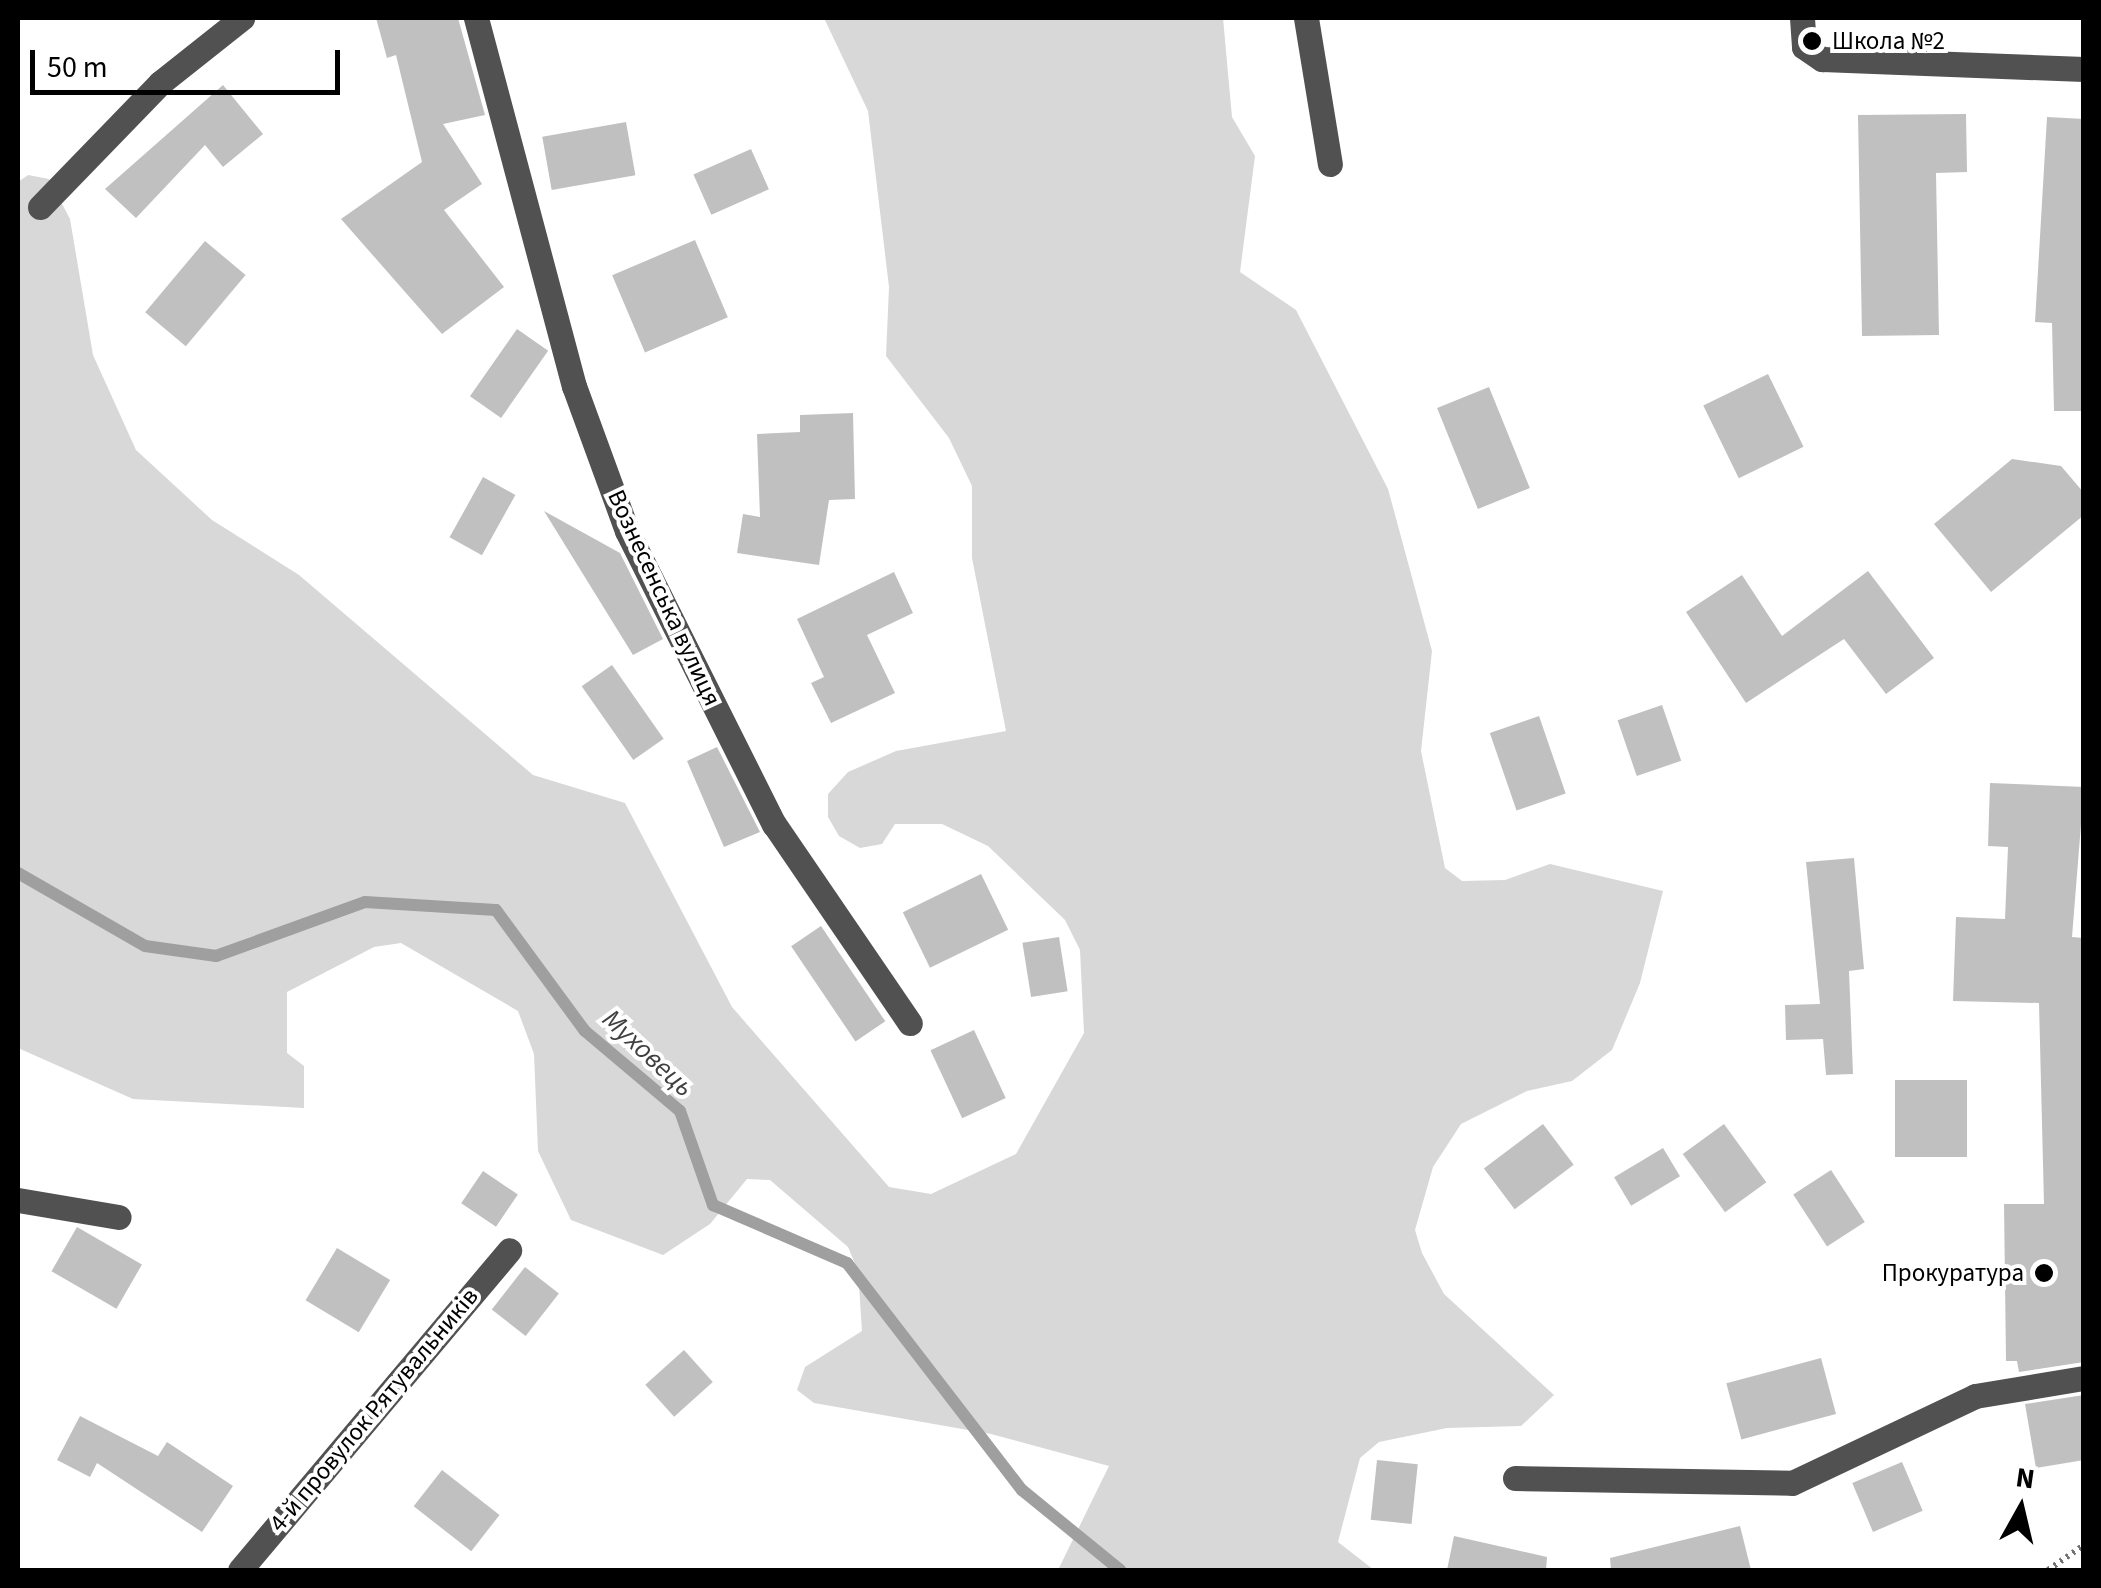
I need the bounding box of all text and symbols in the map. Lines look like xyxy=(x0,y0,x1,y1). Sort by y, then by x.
place label: Школа №2 xyxy=(1832,26,1945,56)
scale bar xyxy=(35,30,345,92)
marker: Школа №2 xyxy=(1801,30,1823,52)
text: 50 m xyxy=(47,46,108,89)
street label: Вознесенська вулиця xyxy=(601,485,727,711)
water label: Муховець xyxy=(595,1002,701,1104)
place label: Прокуратура xyxy=(1882,1258,2024,1288)
marker: Прокуратура xyxy=(2033,1262,2055,1284)
street label: 4-й провулок Рятувальників xyxy=(263,1282,485,1538)
text: N xyxy=(2013,1457,2037,1499)
north arrow xyxy=(1971,1458,2071,1558)

